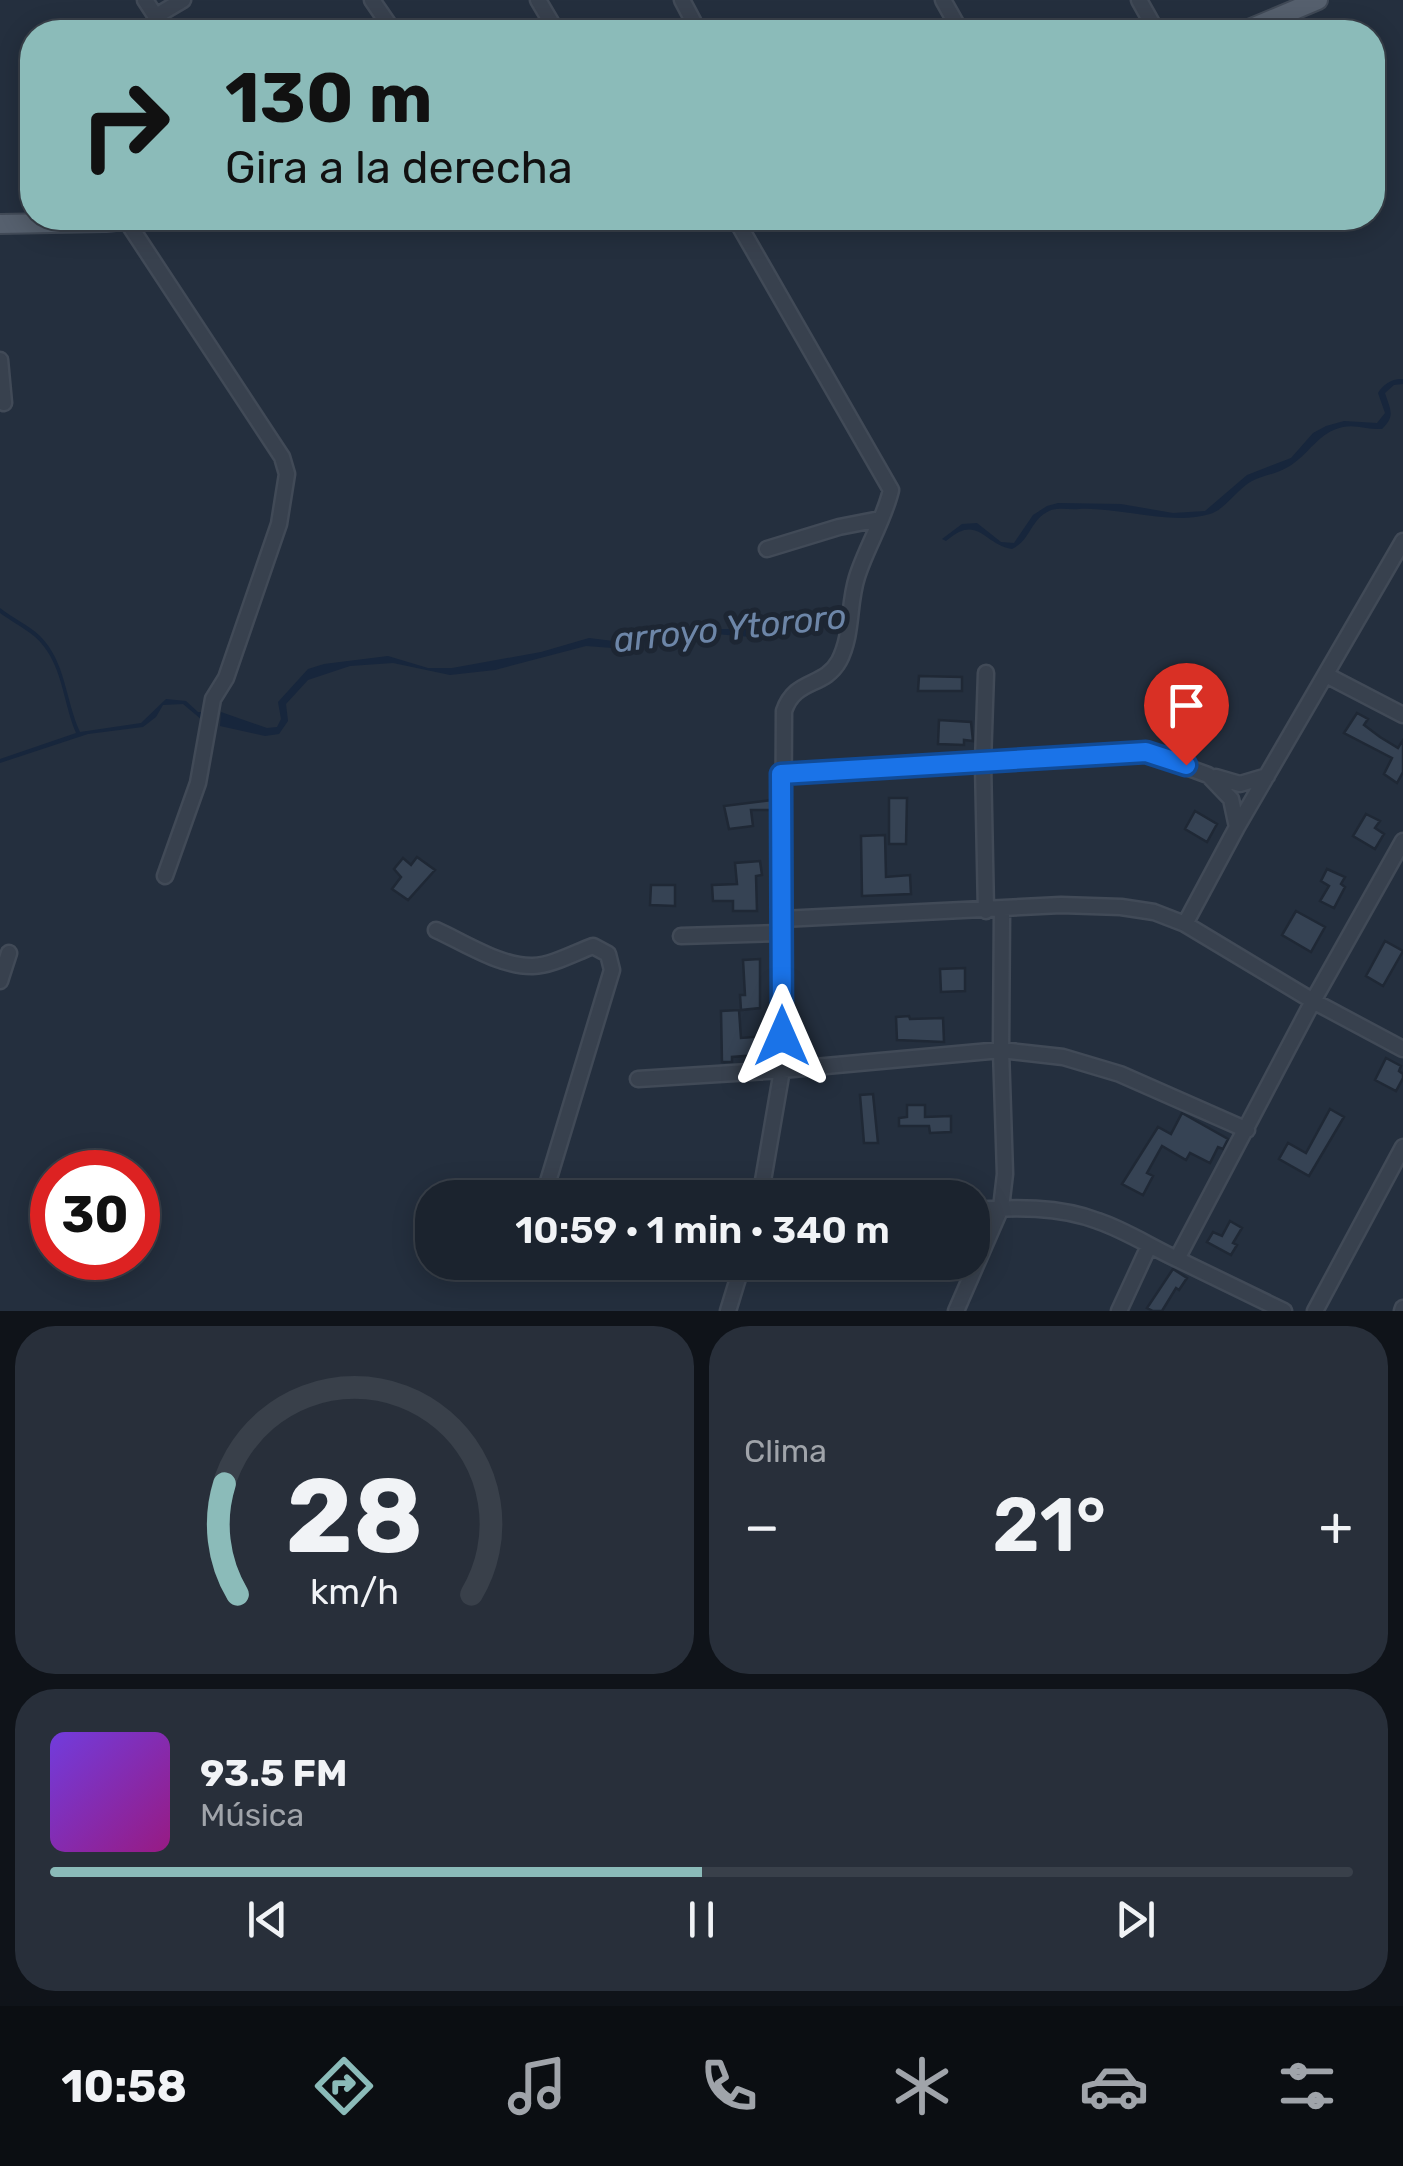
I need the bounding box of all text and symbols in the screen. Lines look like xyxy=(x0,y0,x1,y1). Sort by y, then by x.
text: 130 m xyxy=(225,57,433,140)
icon: right xyxy=(60,60,190,190)
text: Gira a la derecha xyxy=(225,141,573,194)
water label: arroyo Ytororo xyxy=(612,595,848,661)
pin xyxy=(1144,663,1229,766)
icon: arrive xyxy=(1159,678,1214,733)
position arrow xyxy=(730,984,834,1088)
speed limit sign: 30 xyxy=(30,1150,160,1280)
text: 10:59 · 1 min · 340 m xyxy=(515,1207,890,1253)
text: Clima xyxy=(744,1432,827,1470)
text: 28 xyxy=(285,1455,424,1578)
text: 21° xyxy=(992,1481,1106,1570)
text: − xyxy=(744,1494,780,1559)
text: + xyxy=(1319,1494,1353,1559)
text: km/h xyxy=(310,1571,399,1613)
text: 93.5 FM xyxy=(200,1750,348,1796)
text: Música xyxy=(200,1796,304,1834)
icon: previous xyxy=(240,1892,295,1947)
icon: pause xyxy=(674,1892,729,1947)
icon: next xyxy=(1108,1892,1163,1947)
icon: directions xyxy=(309,2051,379,2121)
icon: music xyxy=(502,2051,572,2121)
icon: phone xyxy=(694,2051,764,2121)
icon: climate xyxy=(887,2051,957,2121)
icon: car xyxy=(1079,2051,1149,2121)
icon: filters xyxy=(1272,2051,1342,2121)
text: 10:58 xyxy=(61,2060,187,2113)

